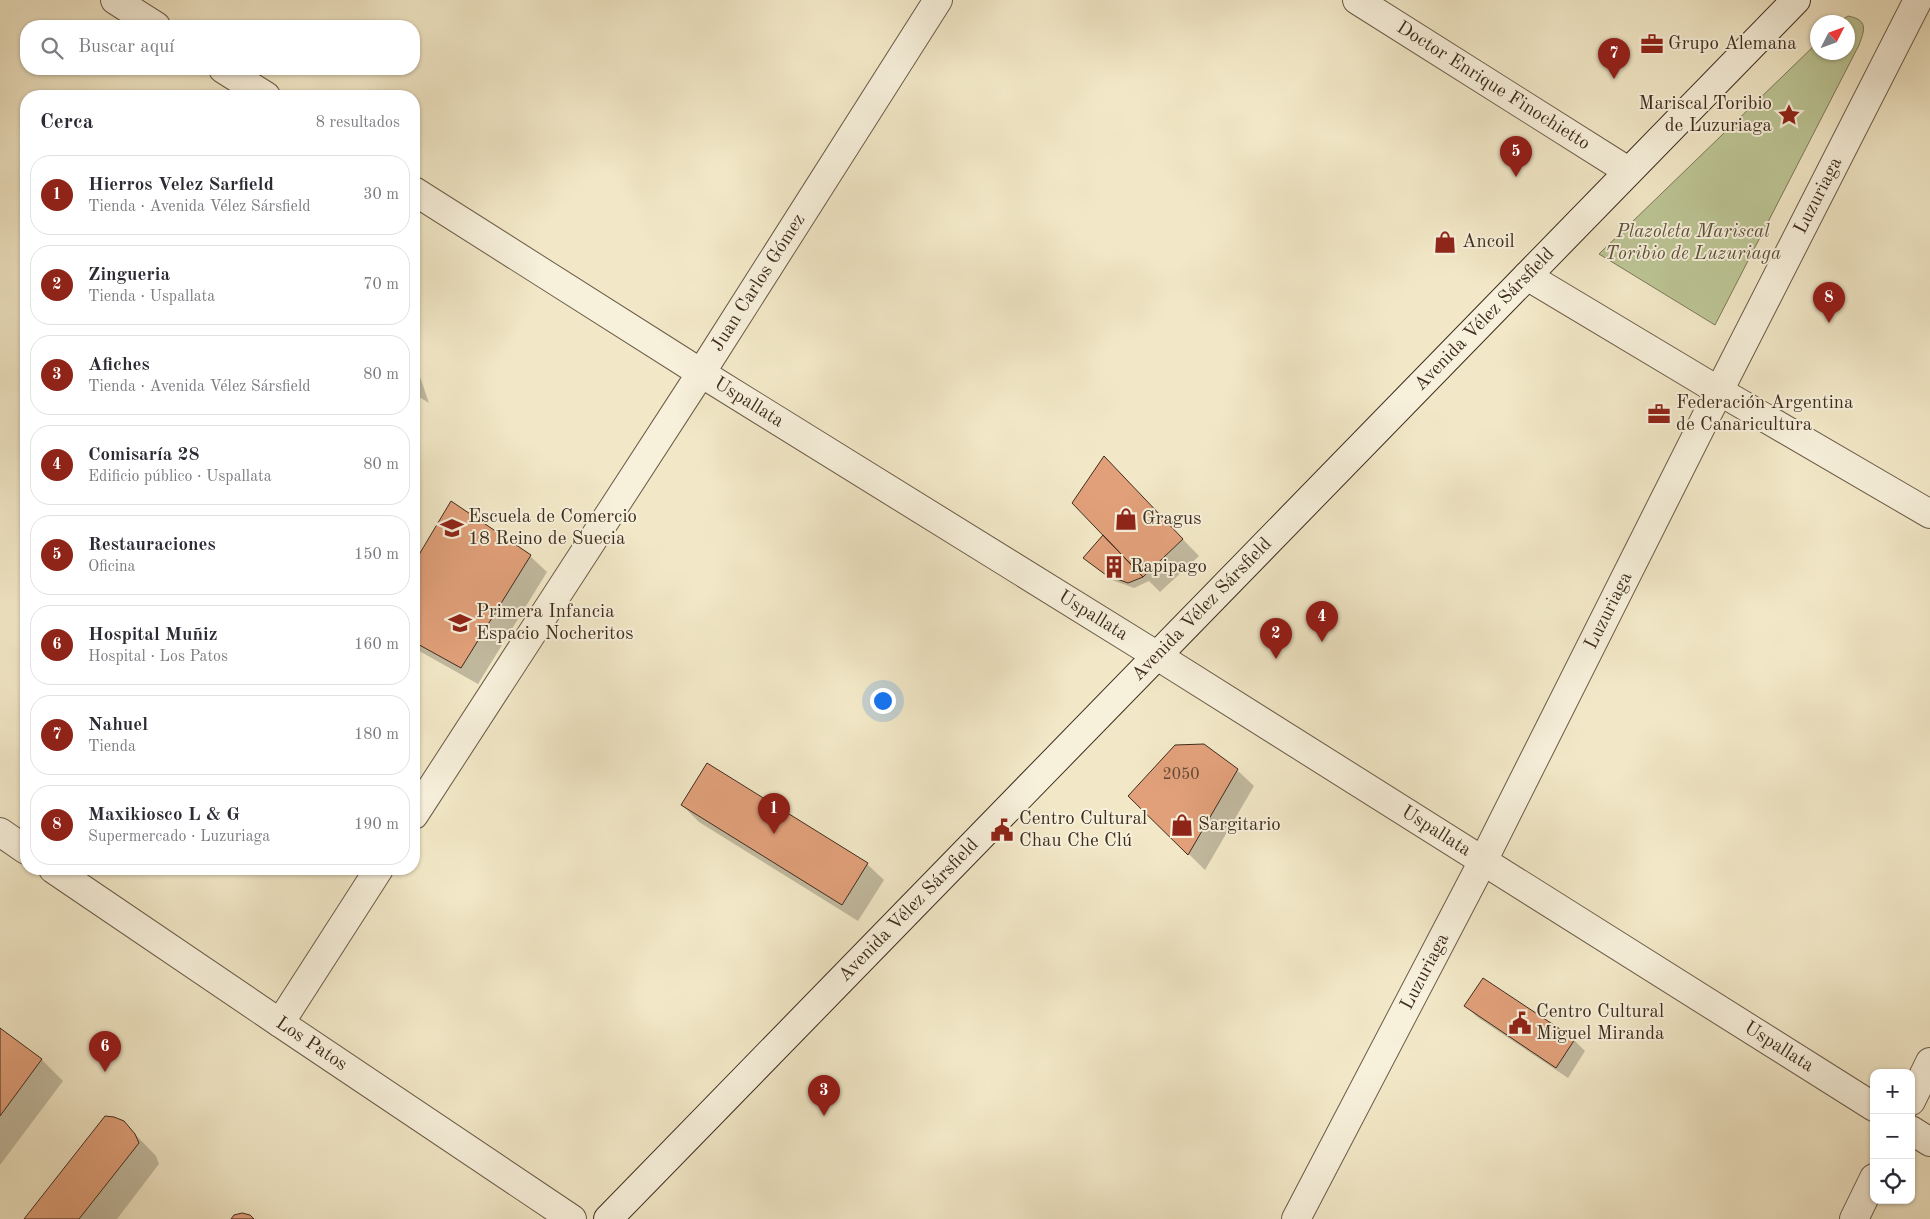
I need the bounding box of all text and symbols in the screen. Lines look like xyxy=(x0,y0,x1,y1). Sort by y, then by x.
north arrow xyxy=(1810,15,1855,60)
street label: Doctor Enrique Finochietto xyxy=(1393,18,1593,154)
search box xyxy=(20,20,420,75)
office icon: Grupo Alemana xyxy=(1639,31,1665,57)
icon: search xyxy=(38,34,66,62)
place label: Grupo Alemana xyxy=(1668,35,1797,54)
text: Buscar aquí xyxy=(78,38,174,57)
pin: 7 xyxy=(1598,38,1630,79)
place label: Mariscal Toribio de Luzuriaga xyxy=(1639,95,1773,136)
place icon: Mariscal Toribio de Luzuriaga xyxy=(1776,102,1802,128)
text: Cerca xyxy=(40,112,93,133)
text: 8 resultados xyxy=(316,115,400,131)
pin: 5 xyxy=(1500,136,1532,177)
street label: Luzuriaga xyxy=(1791,154,1846,237)
text: Hierros Velez Sarfield xyxy=(88,176,274,195)
text: 1 xyxy=(52,187,62,203)
text: 30 m xyxy=(363,187,399,203)
text: Tienda · Avenida Vélez Sársfield xyxy=(88,199,311,215)
street label: Juan Carlos Gómez xyxy=(708,211,809,355)
park label: Plazoleta Mariscal Toribio de Luzuriaga xyxy=(1605,223,1781,264)
shop icon: Ancoil xyxy=(1432,229,1458,255)
place label: Ancoil xyxy=(1462,233,1515,252)
street label: Avenida Vélez Sársfield xyxy=(1411,244,1558,395)
text: Zingueria xyxy=(88,266,170,285)
text: 2 xyxy=(52,277,62,293)
text: 70 m xyxy=(363,277,399,293)
pin: 8 xyxy=(1813,282,1845,323)
text: Tienda · Uspallata xyxy=(88,289,215,305)
text: Afiches xyxy=(88,356,150,375)
text: 3 xyxy=(52,367,62,383)
text: 80 m xyxy=(363,367,399,383)
street label: Uspallata xyxy=(711,374,787,432)
text: Tienda · Avenida Vélez Sársfield xyxy=(88,379,311,395)
place label: Federación Argentina de Canaricultura xyxy=(1676,394,1854,435)
office icon: Federación Argentina de Canaricultura xyxy=(1646,401,1672,427)
text: Comisaría 28 xyxy=(88,446,200,465)
text: 4 xyxy=(52,457,62,473)
text: 80 m xyxy=(363,457,399,473)
text: Edificio público · Uspallata xyxy=(88,469,272,485)
shop icon: Gragus xyxy=(1113,506,1139,532)
place label: Escuela de Comercio 18 Reino de Suecia xyxy=(468,508,637,549)
place label: Gragus xyxy=(1142,510,1202,529)
school or university icon: Escuela de Comercio 18 Reino de Suecia xyxy=(439,515,465,541)
street label: Avenida Vélez Sársfield xyxy=(1128,534,1276,685)
text: Restauraciones xyxy=(88,536,216,555)
text: 5 xyxy=(52,547,62,563)
text: 150 m xyxy=(354,547,399,563)
building icon: Rapipago xyxy=(1101,554,1127,580)
place label: Rapipago xyxy=(1130,558,1207,577)
text: Oficina xyxy=(88,559,136,575)
street label: Luzuriaga xyxy=(1581,569,1636,652)
street label: Uspallata xyxy=(1055,587,1132,645)
pin: 4 xyxy=(1306,601,1338,642)
place label: Primera Infancia Espacio Nocheritos xyxy=(476,603,633,644)
school or university icon: Primera Infancia Espacio Nocheritos xyxy=(447,610,473,636)
pin: 2 xyxy=(1260,618,1292,659)
text: Hospital Muñiz xyxy=(88,626,217,645)
text: 6 xyxy=(52,637,62,653)
text: 160 m xyxy=(354,637,399,653)
text: Hospital · Los Patos xyxy=(88,649,228,665)
your location xyxy=(870,688,896,714)
text: Nahuel xyxy=(88,716,148,735)
text: 7 xyxy=(52,727,62,743)
text: 180 m xyxy=(354,727,399,743)
text: Tienda xyxy=(88,739,136,755)
house number: 2050 xyxy=(1162,767,1200,783)
pin: 1 xyxy=(758,793,790,834)
street label: Uspallata xyxy=(1398,802,1475,860)
text: Maxikiosco L & G xyxy=(88,806,240,825)
place label: Centro Cultural Chau Che Clú xyxy=(1019,810,1147,851)
shop icon: Sargitario xyxy=(1169,812,1195,838)
place label: Sargitario xyxy=(1198,816,1281,835)
text: 8 xyxy=(52,817,62,833)
text: 190 m xyxy=(354,817,399,833)
public building icon: Centro Cultural Chau Che Clú xyxy=(989,817,1015,843)
text: Supermercado · Luzuriaga xyxy=(88,829,270,845)
street label: Avenida Vélez Sársfield xyxy=(835,835,983,986)
street label: Luzuriaga xyxy=(1397,930,1453,1013)
place label: Centro Cultural Miguel Miranda xyxy=(1536,1003,1665,1044)
public building icon: Centro Cultural Miguel Miranda xyxy=(1507,1010,1533,1036)
street label: Los Patos xyxy=(272,1013,350,1075)
street label: Uspallata xyxy=(1741,1018,1817,1076)
pin: 6 xyxy=(89,1031,121,1072)
map controls xyxy=(1870,1069,1915,1204)
button: + xyxy=(1870,1069,1915,1114)
pin: 3 xyxy=(808,1075,840,1116)
button: − xyxy=(1870,1114,1915,1159)
button: locate xyxy=(1870,1159,1915,1204)

